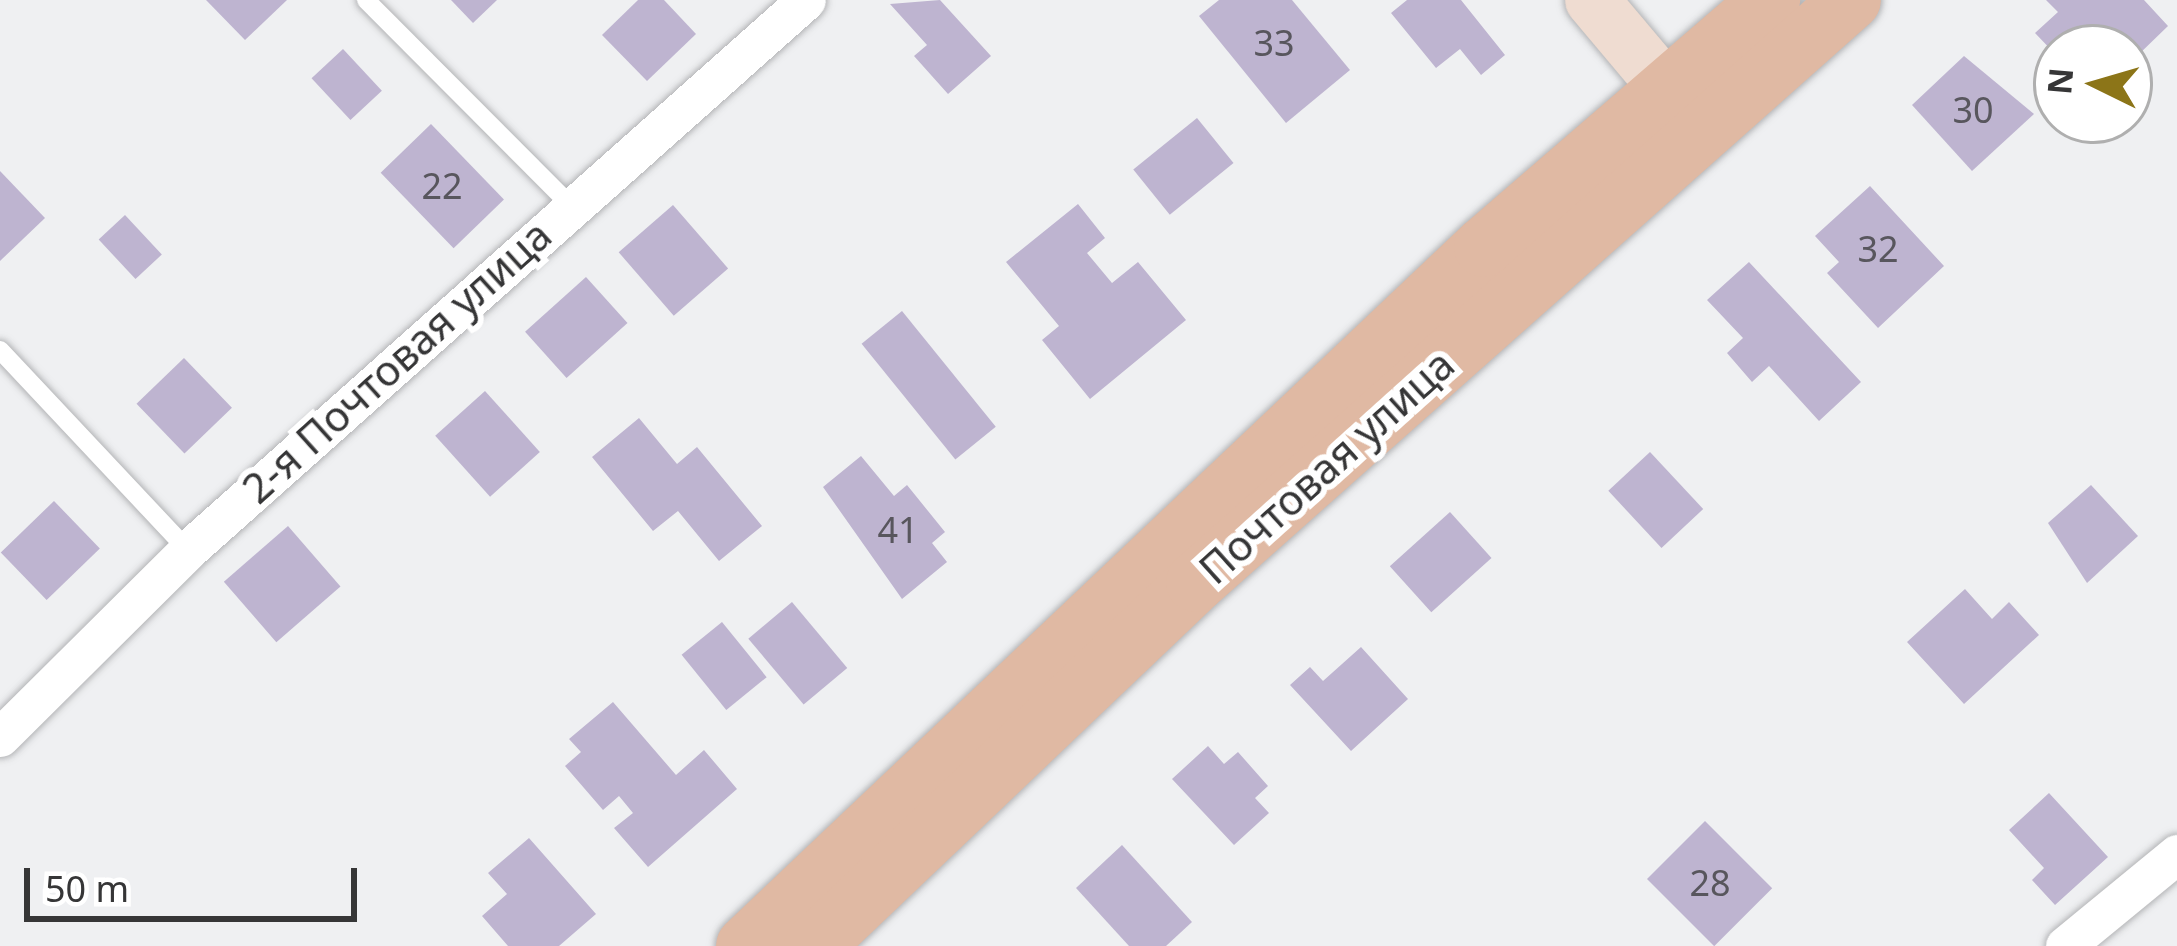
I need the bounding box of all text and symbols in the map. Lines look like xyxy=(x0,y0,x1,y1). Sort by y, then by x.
house number: 33 xyxy=(1253,21,1295,65)
north arrow xyxy=(2033,24,2153,144)
text: N xyxy=(2036,66,2083,96)
house number: 30 xyxy=(1952,88,1994,132)
house number: 22 xyxy=(421,164,463,208)
street label: 2-я Почтовая улица xyxy=(231,209,561,513)
house number: 32 xyxy=(1857,227,1899,271)
street label: Почтовая улица xyxy=(1188,338,1464,594)
house number: 41 xyxy=(877,508,919,552)
scale bar xyxy=(30,844,363,918)
house number: 28 xyxy=(1689,861,1731,905)
text: 50 m xyxy=(45,864,129,913)

